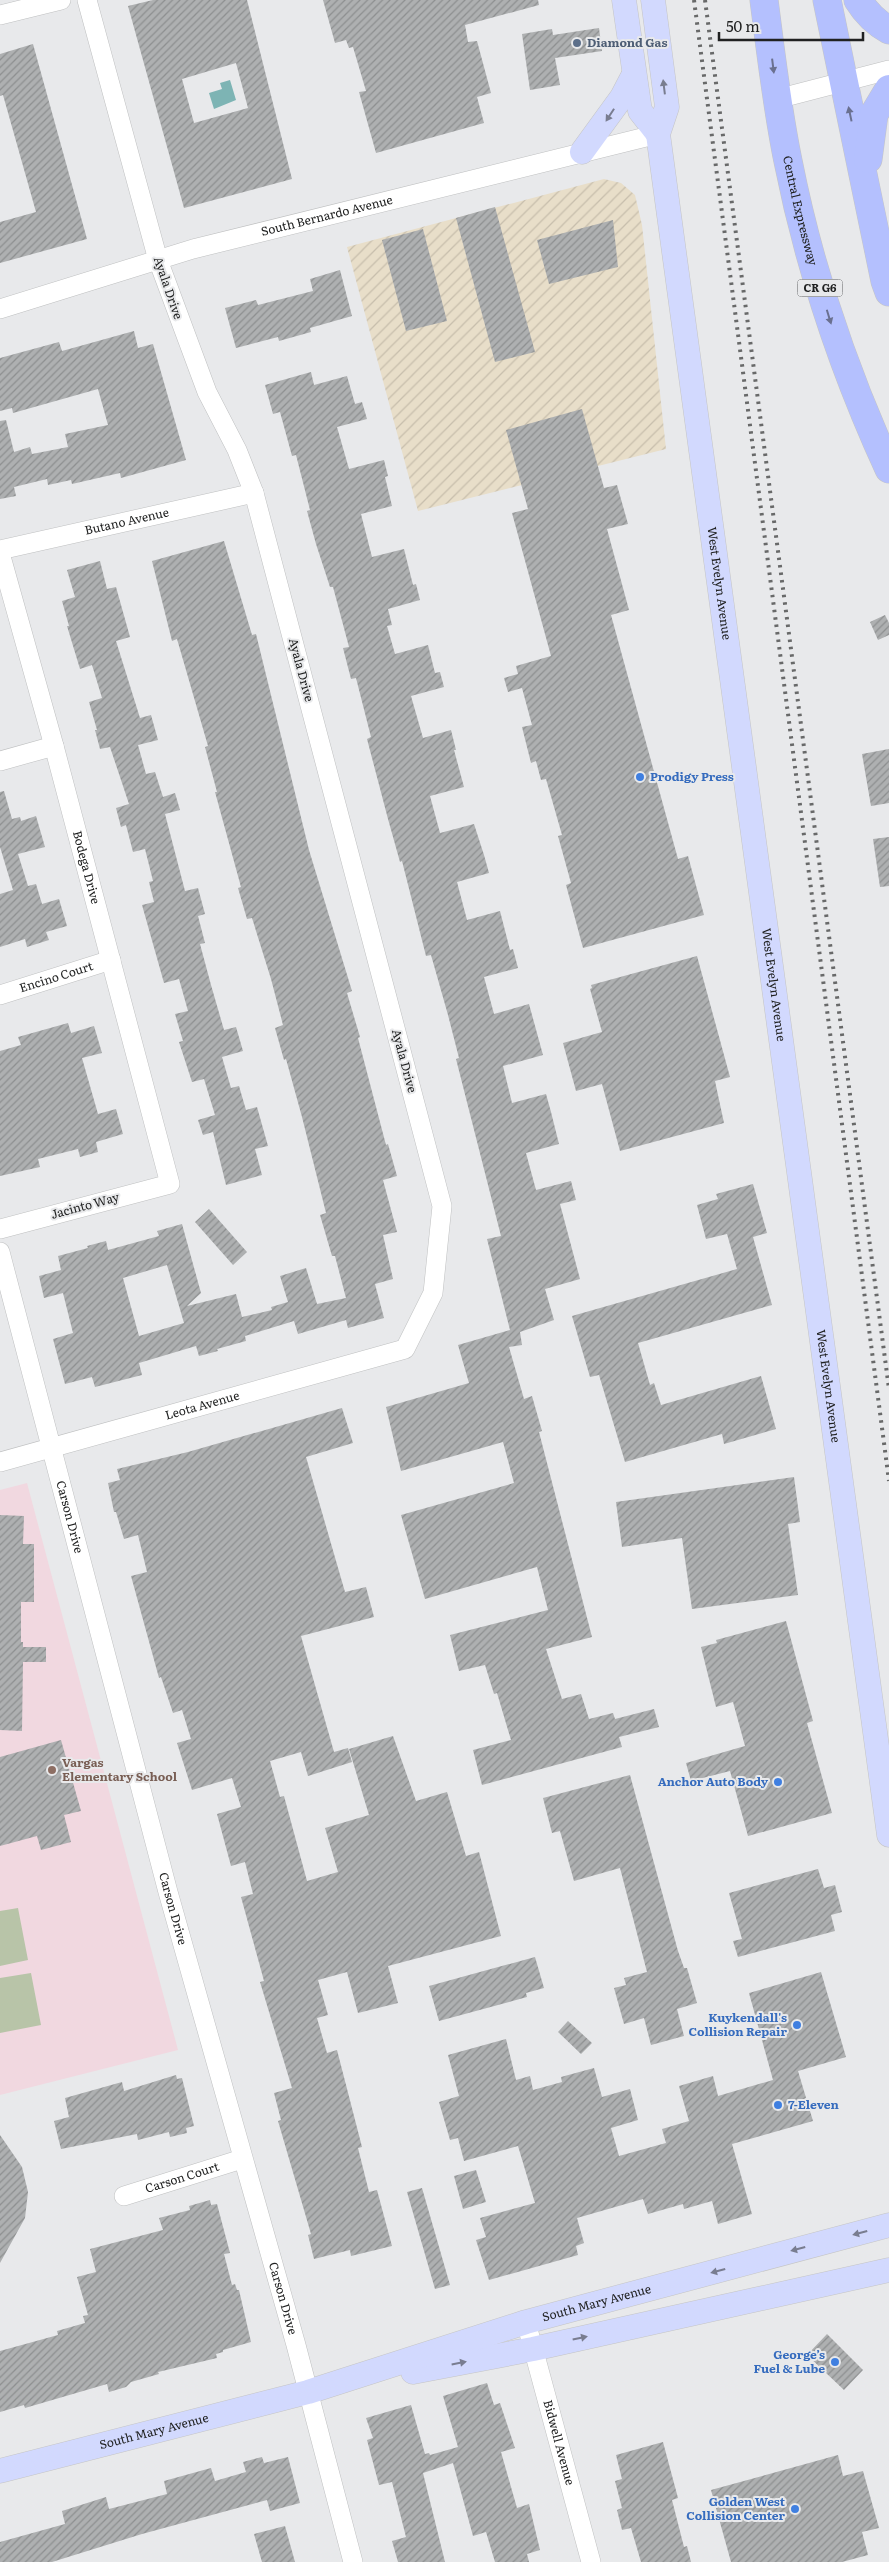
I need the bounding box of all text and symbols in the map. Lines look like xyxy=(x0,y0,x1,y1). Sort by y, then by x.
scale bar xyxy=(719,10,863,42)
text: 50 m xyxy=(726,14,760,37)
place label: Diamond Gas xyxy=(587,33,667,51)
marker: Diamond Gas xyxy=(571,37,583,49)
one-way arrow xyxy=(769,58,777,74)
one-way arrow xyxy=(660,79,668,95)
one-way arrow xyxy=(846,107,854,122)
one-way arrow xyxy=(605,108,615,121)
street label: Central Expressway xyxy=(779,154,823,268)
street label: South Bernardo Avenue xyxy=(259,190,394,240)
street label: Ayala Drive xyxy=(150,254,188,322)
road number: CR G6 xyxy=(798,280,842,296)
one-way arrow xyxy=(826,309,834,324)
street label: Butano Avenue xyxy=(83,502,170,539)
street label: West Evelyn Avenue xyxy=(703,526,737,641)
street label: Ayala Drive xyxy=(285,636,319,704)
place label: Prodigy Press xyxy=(650,767,734,785)
marker: Prodigy Press xyxy=(634,771,646,783)
street label: Bodega Drive xyxy=(69,828,105,906)
street label: West Evelyn Avenue xyxy=(758,927,791,1042)
street label: Encino Court xyxy=(17,956,95,996)
street label: Ayala Drive xyxy=(388,1027,422,1095)
street label: Jacinto Way xyxy=(49,1187,121,1223)
street label: West Evelyn Avenue xyxy=(812,1328,846,1444)
street label: Leota Avenue xyxy=(163,1386,241,1424)
street label: Carson Drive xyxy=(52,1478,89,1555)
place label: Vargas Elementary School xyxy=(62,1753,178,1785)
marker: Vargas Elementary School xyxy=(46,1764,58,1776)
place label: Anchor Auto Body xyxy=(658,1772,769,1790)
marker: Anchor Auto Body xyxy=(772,1776,784,1788)
street label: Carson Drive xyxy=(155,1870,192,1947)
place label: Kuykendall's Collision Repair xyxy=(689,2008,787,2040)
marker: Kuykendall's Collision Repair xyxy=(791,2019,803,2031)
place label: 7-Eleven xyxy=(788,2095,840,2113)
marker: 7-Eleven xyxy=(772,2099,784,2111)
street label: Carson Court xyxy=(143,2157,221,2197)
one-way arrow xyxy=(853,2229,868,2237)
one-way arrow xyxy=(791,2246,806,2254)
street label: Carson Drive xyxy=(265,2260,303,2336)
one-way arrow xyxy=(710,2267,725,2275)
street label: South Mary Avenue xyxy=(540,2279,653,2325)
one-way arrow xyxy=(573,2334,588,2342)
place label: George’s Fuel & Lube xyxy=(753,2345,825,2377)
marker: George’s Fuel & Lube xyxy=(829,2356,841,2368)
one-way arrow xyxy=(452,2359,467,2367)
street label: Bidwell Avenue xyxy=(539,2398,580,2487)
street label: South Mary Avenue xyxy=(97,2408,210,2453)
place label: Golden West Collision Center xyxy=(686,2492,786,2524)
marker: Golden West Collision Center xyxy=(789,2503,801,2515)

